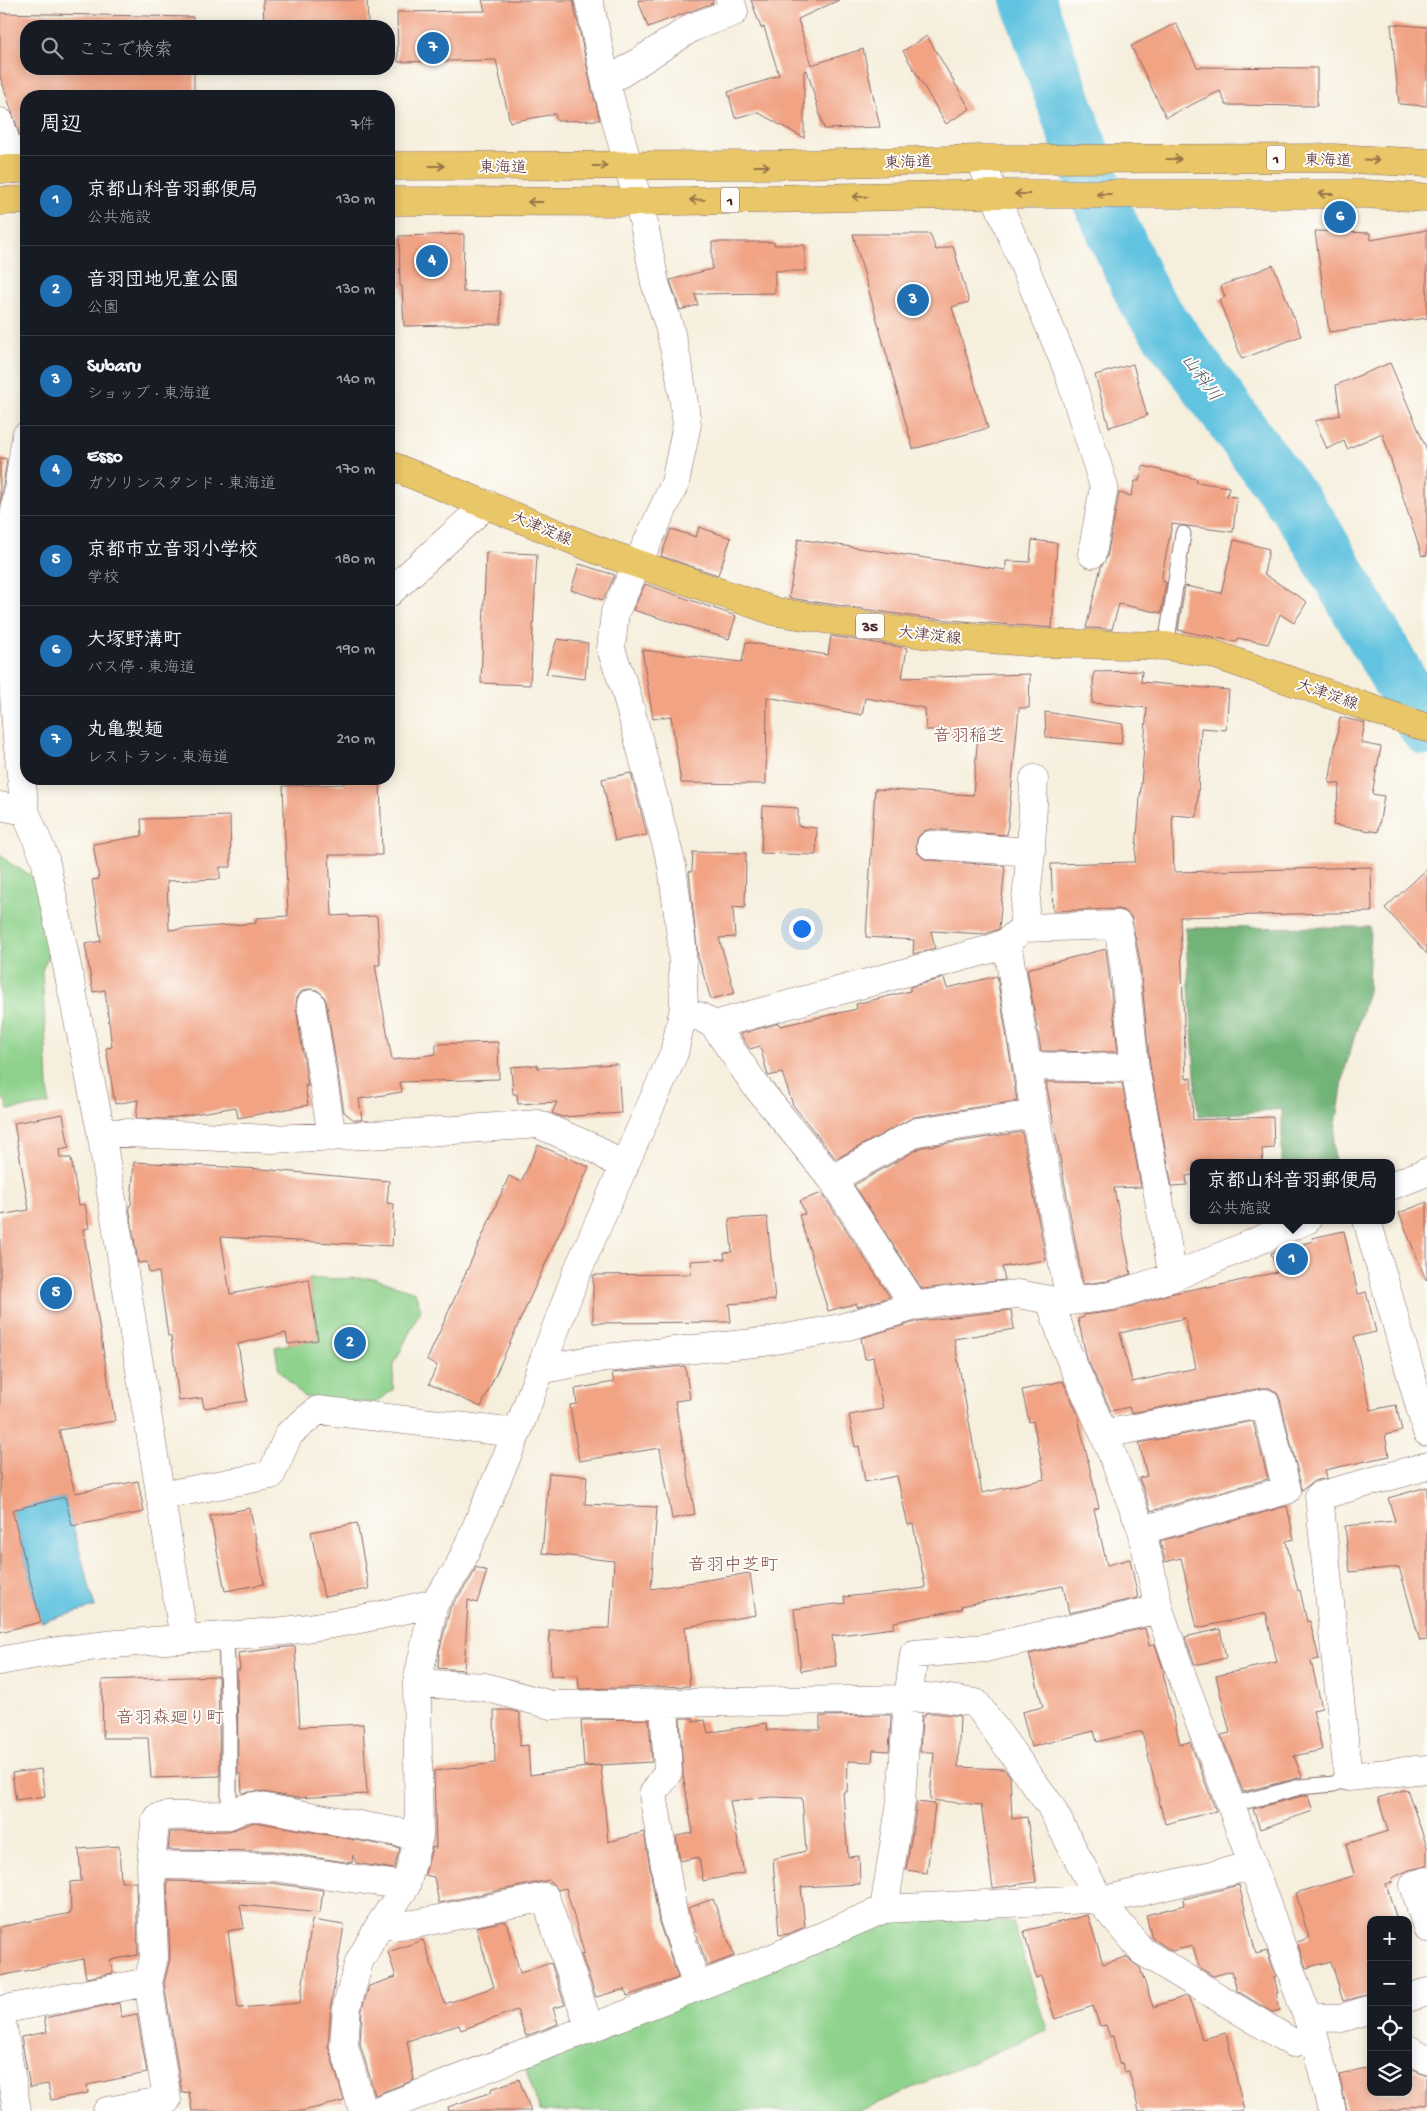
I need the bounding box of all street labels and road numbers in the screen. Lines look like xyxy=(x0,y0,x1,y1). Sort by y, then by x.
road number: 1 xyxy=(1267,146,1285,170)
street label: 東海道 xyxy=(1304,151,1352,172)
street label: 東海道 xyxy=(884,152,932,175)
street label: 東海道 xyxy=(479,158,527,179)
road number: 1 xyxy=(721,188,739,212)
street label: 大津淀線 xyxy=(507,507,575,551)
road number: 35 xyxy=(856,614,884,638)
street label: 大津淀線 xyxy=(897,623,963,650)
street label: 大津淀線 xyxy=(1294,675,1361,716)

